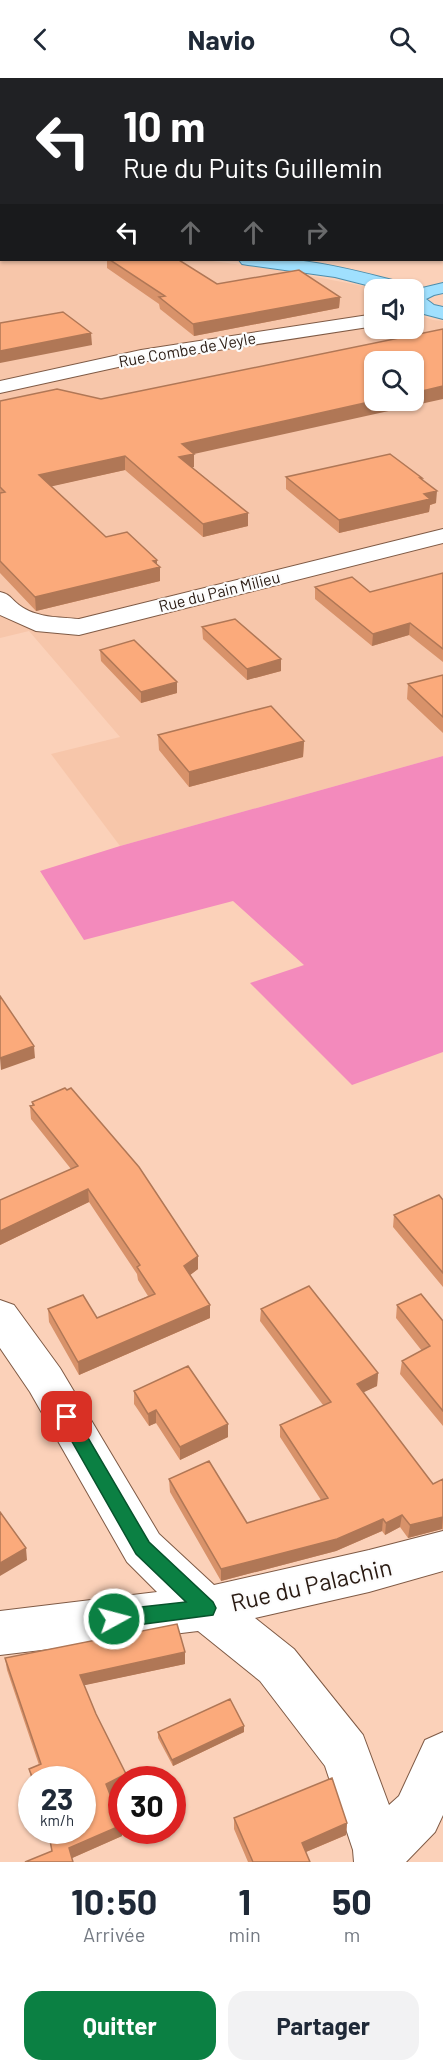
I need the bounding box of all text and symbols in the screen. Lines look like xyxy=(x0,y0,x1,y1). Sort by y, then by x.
icon: back xyxy=(24,23,57,56)
text: Navio xyxy=(188,23,255,55)
icon: search xyxy=(386,23,419,56)
text: 10 m xyxy=(123,100,205,150)
icon: left xyxy=(24,102,102,180)
text: Rue du Puits Guillemin xyxy=(123,151,382,183)
icon: left xyxy=(111,216,144,249)
icon: ahead xyxy=(174,216,207,249)
icon: ahead xyxy=(237,216,270,249)
icon: right xyxy=(300,216,333,249)
map controls xyxy=(364,279,424,411)
button: sound xyxy=(364,279,424,339)
street label: Rue Combe de Veyle xyxy=(117,328,257,370)
button: search xyxy=(364,351,424,411)
street label: Rue du Pain Milieu xyxy=(156,567,282,615)
pin xyxy=(41,1391,92,1442)
icon: arrive xyxy=(50,1400,83,1433)
street label: Rue du Palachin xyxy=(228,1551,394,1617)
position arrow xyxy=(82,1587,146,1651)
speed limit sign: 30 xyxy=(108,1766,186,1844)
text: 23 xyxy=(41,1780,73,1816)
text: km/h xyxy=(40,1811,74,1829)
text: 10:50 xyxy=(71,1879,157,1922)
text: 1 xyxy=(238,1879,251,1922)
text: 50 xyxy=(332,1879,372,1922)
text: Arrivée xyxy=(83,1922,145,1946)
text: min xyxy=(228,1922,261,1946)
text: m xyxy=(344,1922,360,1946)
button: Quitter xyxy=(24,1991,216,2060)
button: Partager xyxy=(228,1991,419,2060)

